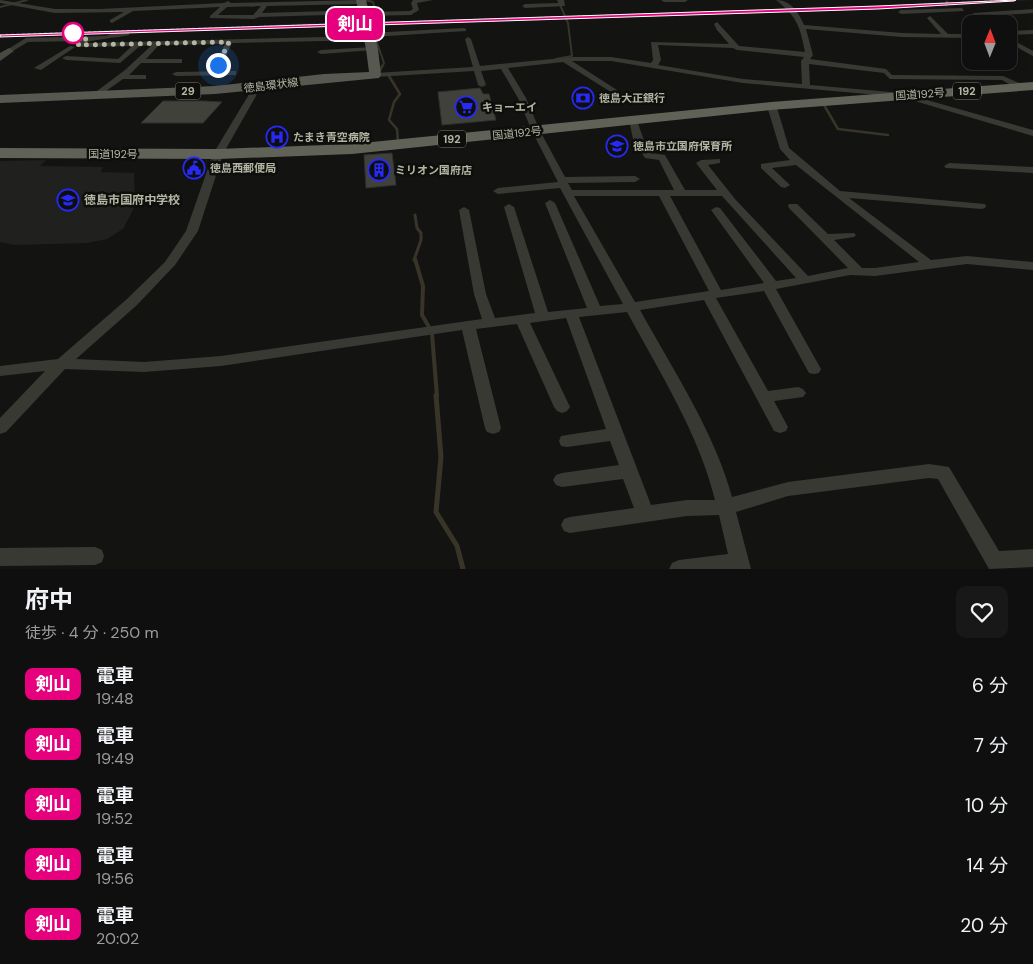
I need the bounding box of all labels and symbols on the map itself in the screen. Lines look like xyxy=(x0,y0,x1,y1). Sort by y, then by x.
line badge: 剣山 xyxy=(332,8,378,40)
north arrow xyxy=(962,15,1018,70)
unlabelled marker xyxy=(62,22,84,44)
your location xyxy=(206,53,231,78)
street label: 徳島環状線 xyxy=(243,75,299,95)
road number: 29 xyxy=(176,82,200,100)
road number: 192 xyxy=(953,82,981,100)
street label: 国道192号 xyxy=(895,85,945,103)
bank icon: 徳島大正銀行 xyxy=(571,86,595,110)
place label: 徳島大正銀行 xyxy=(599,91,665,105)
supermarket icon: キョーエイ xyxy=(454,95,478,119)
place label: キョーエイ xyxy=(482,100,537,114)
street label: 国道192号 xyxy=(492,123,542,143)
hospital icon: たまき青空病院 xyxy=(265,125,289,149)
place label: たまき青空病院 xyxy=(293,130,370,144)
road number: 192 xyxy=(438,130,466,148)
school or university icon: 徳島市立国府保育所 xyxy=(605,134,629,158)
place label: 徳島市立国府保育所 xyxy=(633,139,732,153)
street label: 国道192号 xyxy=(88,147,138,161)
public building icon: 徳島西郵便局 xyxy=(182,156,206,180)
building icon: ミリオン国府店 xyxy=(367,158,391,182)
place label: 徳島西郵便局 xyxy=(210,161,276,175)
place label: ミリオン国府店 xyxy=(395,163,472,177)
school or university icon: 徳島市国府中学校 xyxy=(56,188,80,212)
place label: 徳島市国府中学校 xyxy=(84,192,180,208)

